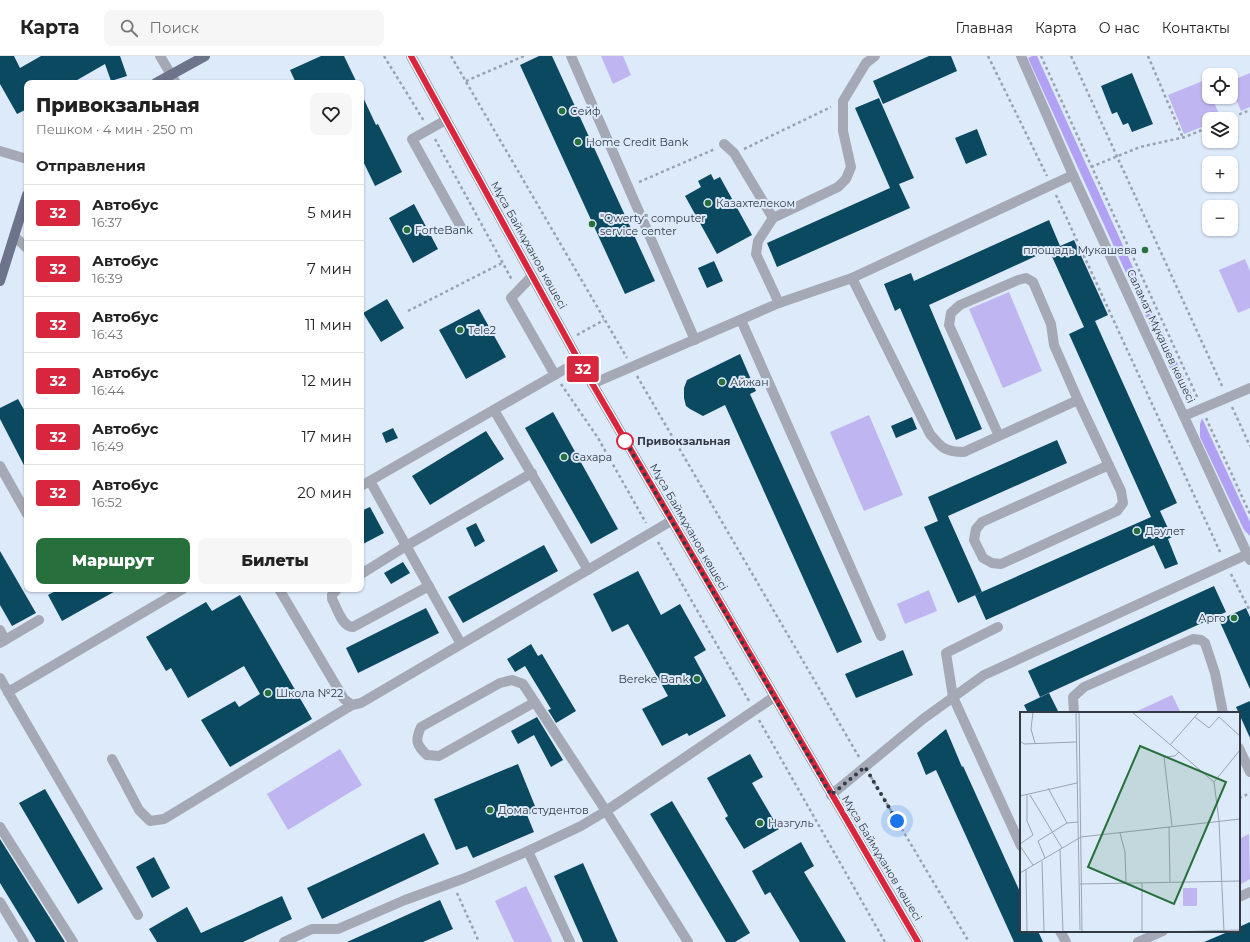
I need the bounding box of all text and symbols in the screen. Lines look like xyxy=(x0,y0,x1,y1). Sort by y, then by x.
search box xyxy=(104,10,384,46)
text: Карта xyxy=(20,16,80,39)
icon: search xyxy=(118,17,140,39)
text: Поиск xyxy=(150,18,199,37)
text: Главная xyxy=(955,19,1013,37)
text: Карта xyxy=(1035,19,1077,37)
text: О нас xyxy=(1099,19,1140,37)
text: Контакты xyxy=(1162,19,1230,37)
map controls xyxy=(1202,68,1238,236)
button: locate xyxy=(1202,68,1238,104)
button: heart xyxy=(310,93,352,135)
text: Привокзальная xyxy=(36,94,200,117)
place label: Сейф xyxy=(570,104,601,118)
marker: Сейф xyxy=(557,106,567,116)
button: layers xyxy=(1202,112,1238,148)
text: Пешком · 4 мин · 250 m xyxy=(36,121,193,137)
place label: Home Credit Bank xyxy=(586,135,689,149)
marker: Home Credit Bank xyxy=(573,137,583,147)
text: Отправления xyxy=(36,156,146,175)
button: + xyxy=(1202,156,1238,192)
street label: Мұса Баймұханов көшесі xyxy=(488,179,570,311)
text: Автобус xyxy=(92,195,159,214)
place label: Казахтелеком xyxy=(716,196,795,210)
marker: Казахтелеком xyxy=(703,198,713,208)
button: − xyxy=(1202,200,1238,236)
text: 5 мин xyxy=(307,203,352,222)
text: 32 xyxy=(50,204,66,222)
place label: "Qwerty" computer service center xyxy=(600,211,706,238)
text: 16:37 xyxy=(92,214,122,230)
marker: "Qwerty" computer service center xyxy=(587,219,597,229)
place label: ForteBank xyxy=(415,223,473,237)
marker: ForteBank xyxy=(402,225,412,235)
place label: площадь Мукашева xyxy=(1023,243,1137,257)
marker: площадь Мукашева xyxy=(1140,245,1150,255)
text: Автобус xyxy=(92,251,159,270)
text: 7 мин xyxy=(307,259,352,278)
text: 32 xyxy=(50,260,66,278)
street label: Саламат Мұқашев көшесі xyxy=(1124,267,1198,405)
text: 16:39 xyxy=(92,270,123,286)
text: Автобус xyxy=(92,307,159,326)
text: 11 мин xyxy=(305,315,352,334)
text: 32 xyxy=(50,316,66,334)
place label: Tele2 xyxy=(468,323,496,337)
marker: Tele2 xyxy=(455,325,465,335)
text: 16:43 xyxy=(92,326,123,342)
line badge: 32 xyxy=(565,356,601,382)
text: 32 xyxy=(575,360,591,378)
text: Автобус xyxy=(92,363,159,382)
text: 12 мин xyxy=(302,371,352,390)
text: 32 xyxy=(50,372,66,390)
place label: Айжан xyxy=(730,375,769,389)
marker: Айжан xyxy=(717,377,727,387)
text: 16:44 xyxy=(92,382,125,398)
text: Автобус xyxy=(92,419,159,438)
text: 17 мин xyxy=(302,427,352,446)
text: 32 xyxy=(50,428,66,446)
marker: Привокзальная xyxy=(616,432,634,450)
place label: Привокзальная xyxy=(637,434,731,448)
text: 16:49 xyxy=(92,438,124,454)
place label: Сахара xyxy=(572,450,612,464)
marker: Сахара xyxy=(559,452,569,462)
street label: Мұса Баймұханов көшесі xyxy=(647,461,731,593)
text: Автобус xyxy=(92,475,159,494)
text: 20 мин xyxy=(297,483,352,502)
text: 32 xyxy=(50,484,66,502)
text: 16:52 xyxy=(92,494,122,510)
place label: Дәулет xyxy=(1145,524,1185,538)
marker: Дәулет xyxy=(1132,526,1142,536)
button: Маршрут xyxy=(36,538,190,584)
button: Билеты xyxy=(198,538,352,584)
place label: Арго xyxy=(1198,611,1226,625)
marker: Арго xyxy=(1229,613,1239,623)
place label: Bereke Bank xyxy=(618,672,689,686)
marker: Bereke Bank xyxy=(692,674,702,684)
place label: Школа №22 xyxy=(276,686,343,700)
marker: Школа №22 xyxy=(263,688,273,698)
inset map xyxy=(1020,712,1240,932)
street label: Мұса Баймұханов көшесі xyxy=(839,793,925,923)
place label: Дома студентов xyxy=(498,803,589,817)
marker: Дома студентов xyxy=(485,805,495,815)
your location xyxy=(887,811,907,831)
place label: Назгуль xyxy=(768,816,814,830)
marker: Назгуль xyxy=(755,818,765,828)

